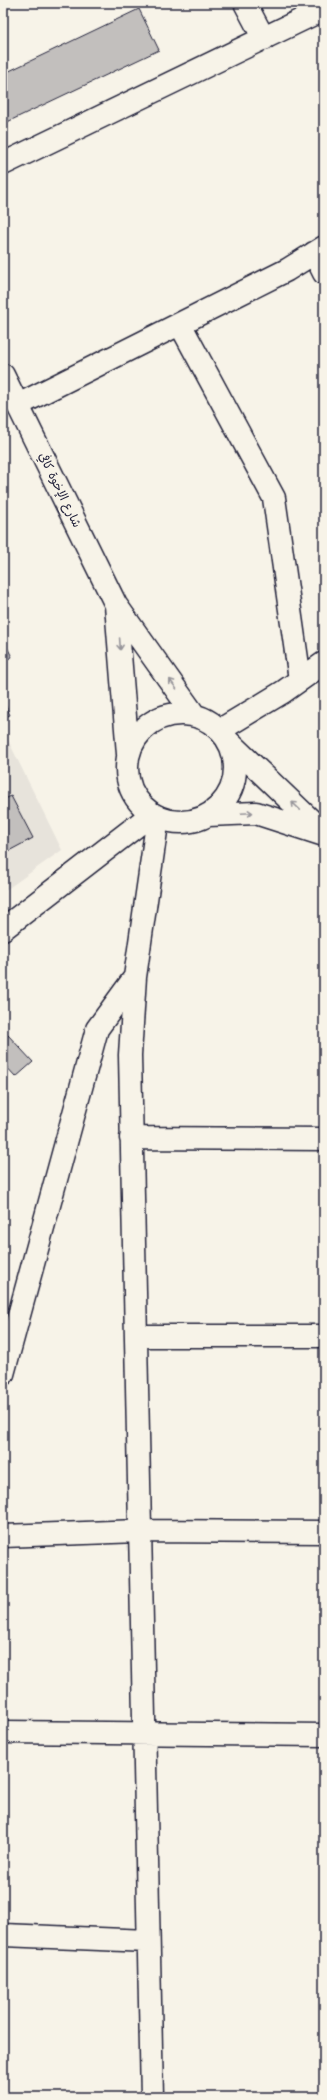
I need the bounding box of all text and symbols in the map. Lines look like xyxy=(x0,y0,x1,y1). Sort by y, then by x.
street label: شارع الإخوة كافي xyxy=(34,450,85,531)
one-way arrow xyxy=(116,637,123,650)
one-way arrow xyxy=(169,678,177,689)
one-way arrow xyxy=(291,801,301,811)
one-way arrow xyxy=(240,809,253,817)

